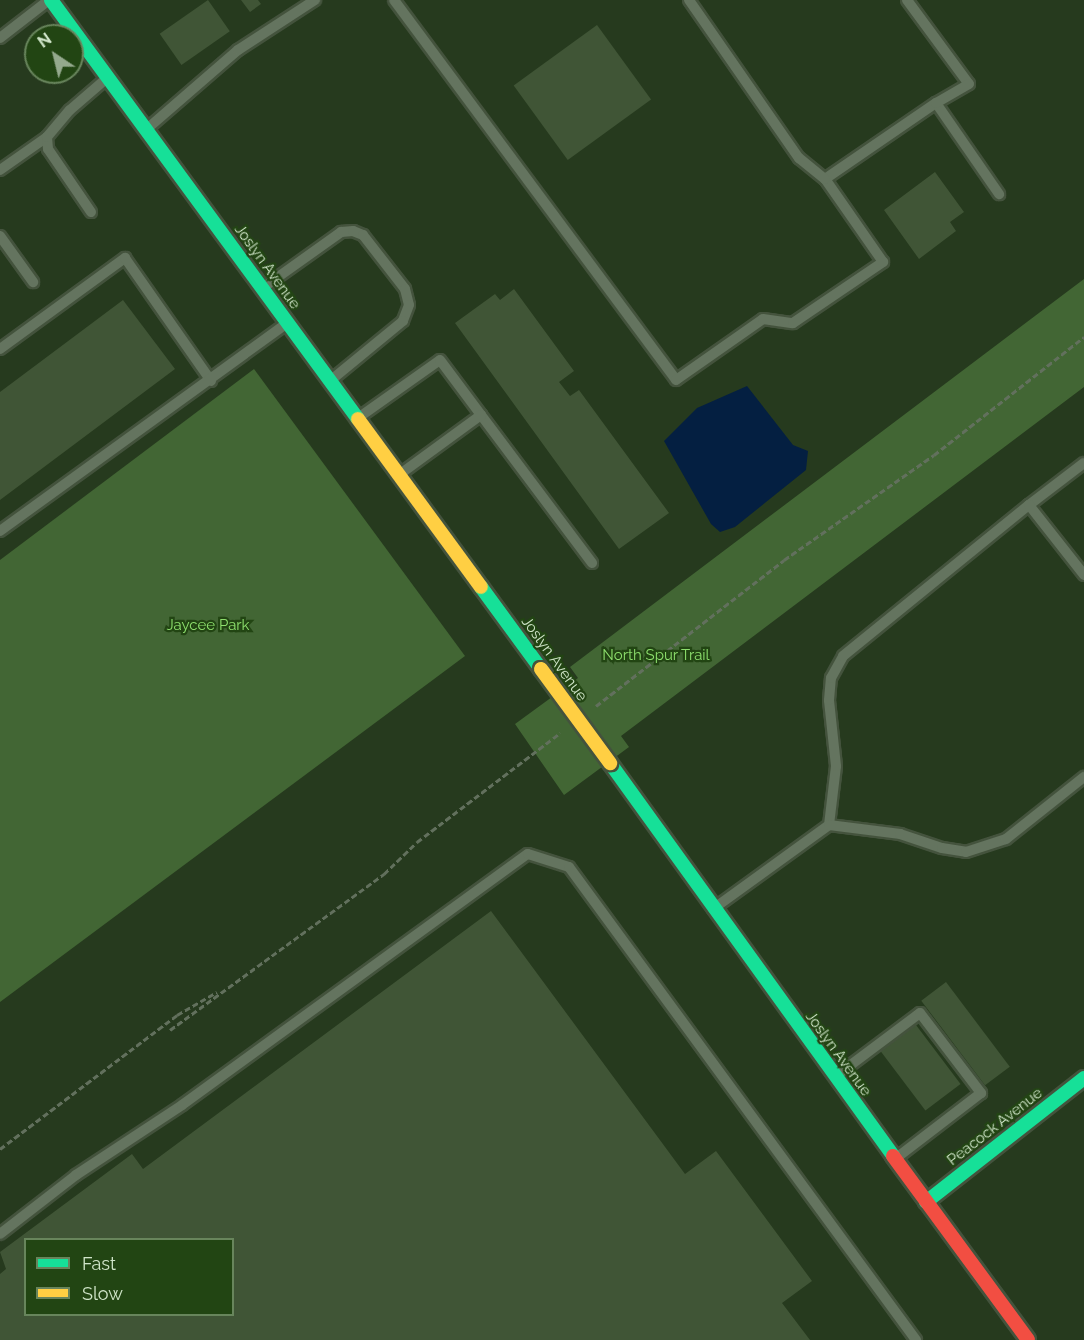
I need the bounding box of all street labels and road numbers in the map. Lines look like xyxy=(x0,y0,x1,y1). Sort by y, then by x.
street label: Joslyn Avenue xyxy=(230,221,304,313)
street label: Joslyn Avenue xyxy=(517,613,591,705)
street label: Joslyn Avenue xyxy=(801,1008,875,1100)
street label: Peacock Avenue xyxy=(944,1084,1046,1170)

